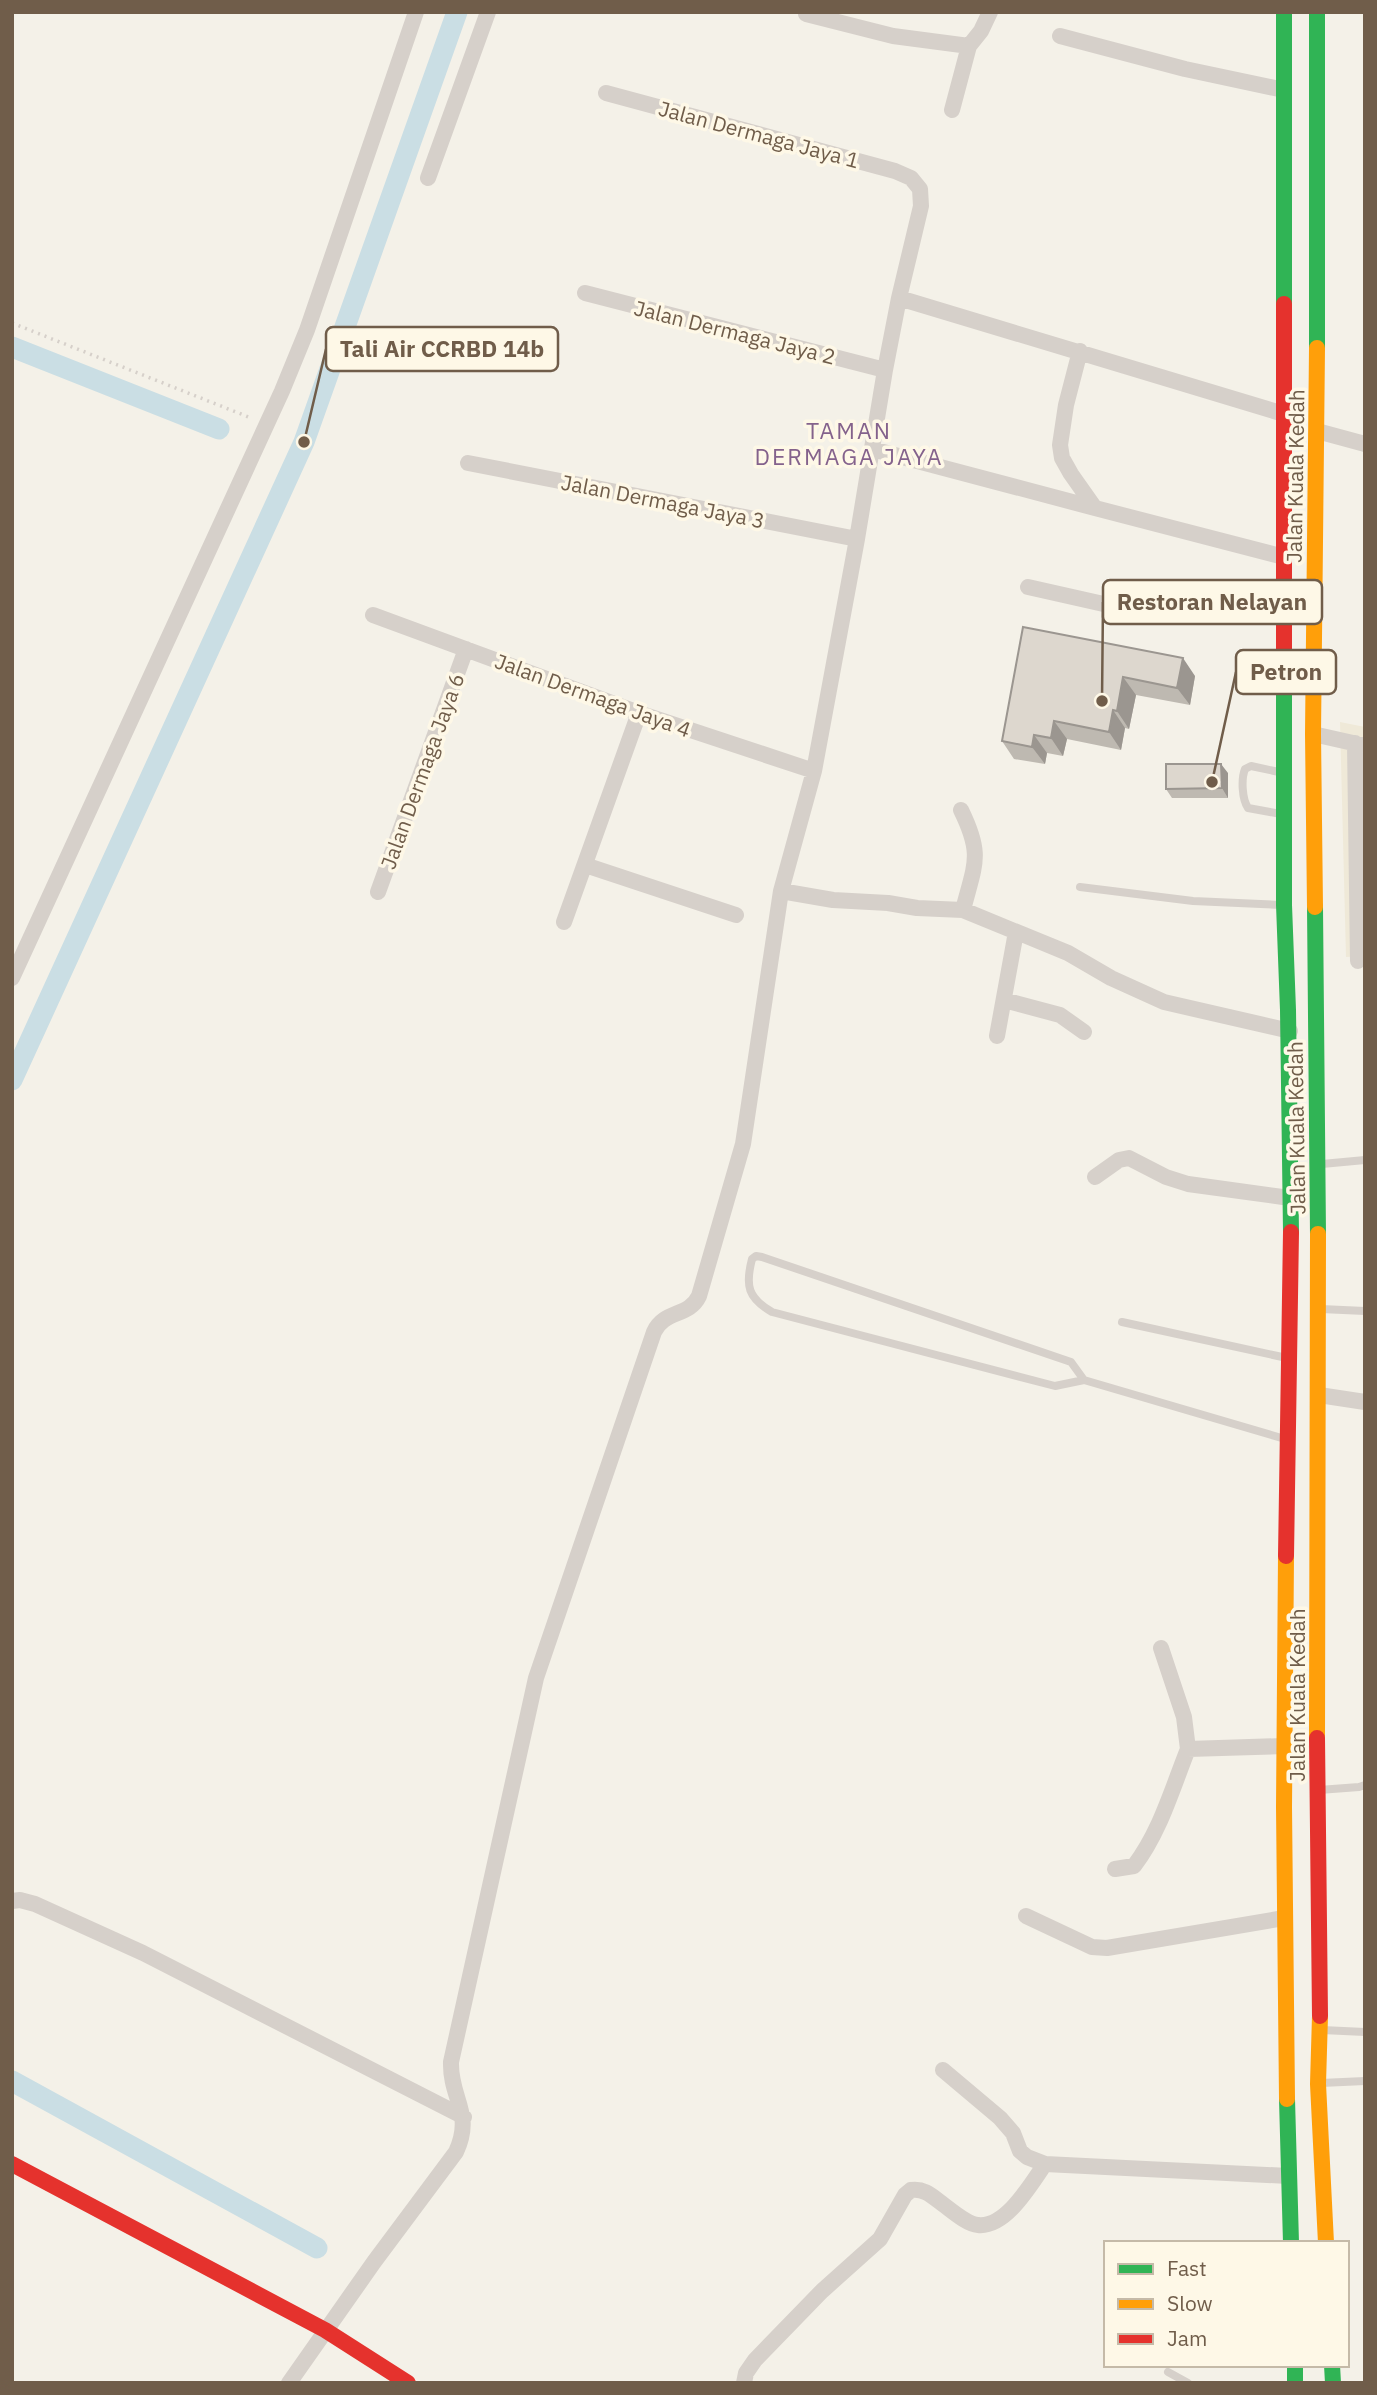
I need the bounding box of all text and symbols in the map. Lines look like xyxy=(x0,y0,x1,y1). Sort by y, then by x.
street label: Jalan Dermaga Jaya 1 xyxy=(656,94,862,174)
street label: Jalan Dermaga Jaya 2 xyxy=(631,293,839,371)
callout: Tali Air CCRBD 14b xyxy=(326,327,558,371)
text: Tali Air CCRBD 14b xyxy=(340,333,544,363)
street label: Jalan Kuala Kedah xyxy=(1279,389,1311,563)
district label: TAMAN DERMAGA JAYA xyxy=(755,415,943,471)
street label: Jalan Dermaga Jaya 3 xyxy=(559,468,767,534)
callout: Restoran Nelayan xyxy=(1103,580,1322,624)
text: Restoran Nelayan xyxy=(1117,586,1307,616)
street label: Jalan Dermaga Jaya 4 xyxy=(491,647,695,743)
callout: Petron xyxy=(1236,650,1336,694)
text: Petron xyxy=(1250,656,1322,686)
street label: Jalan Dermaga Jaya 6 xyxy=(374,669,470,873)
street label: Jalan Kuala Kedah xyxy=(1280,1041,1312,1215)
street label: Jalan Kuala Kedah xyxy=(1283,1608,1311,1782)
legend xyxy=(1104,2241,1349,2367)
text: Fast xyxy=(1167,2254,1207,2282)
text: Slow xyxy=(1167,2289,1213,2317)
text: Jam xyxy=(1167,2324,1207,2352)

